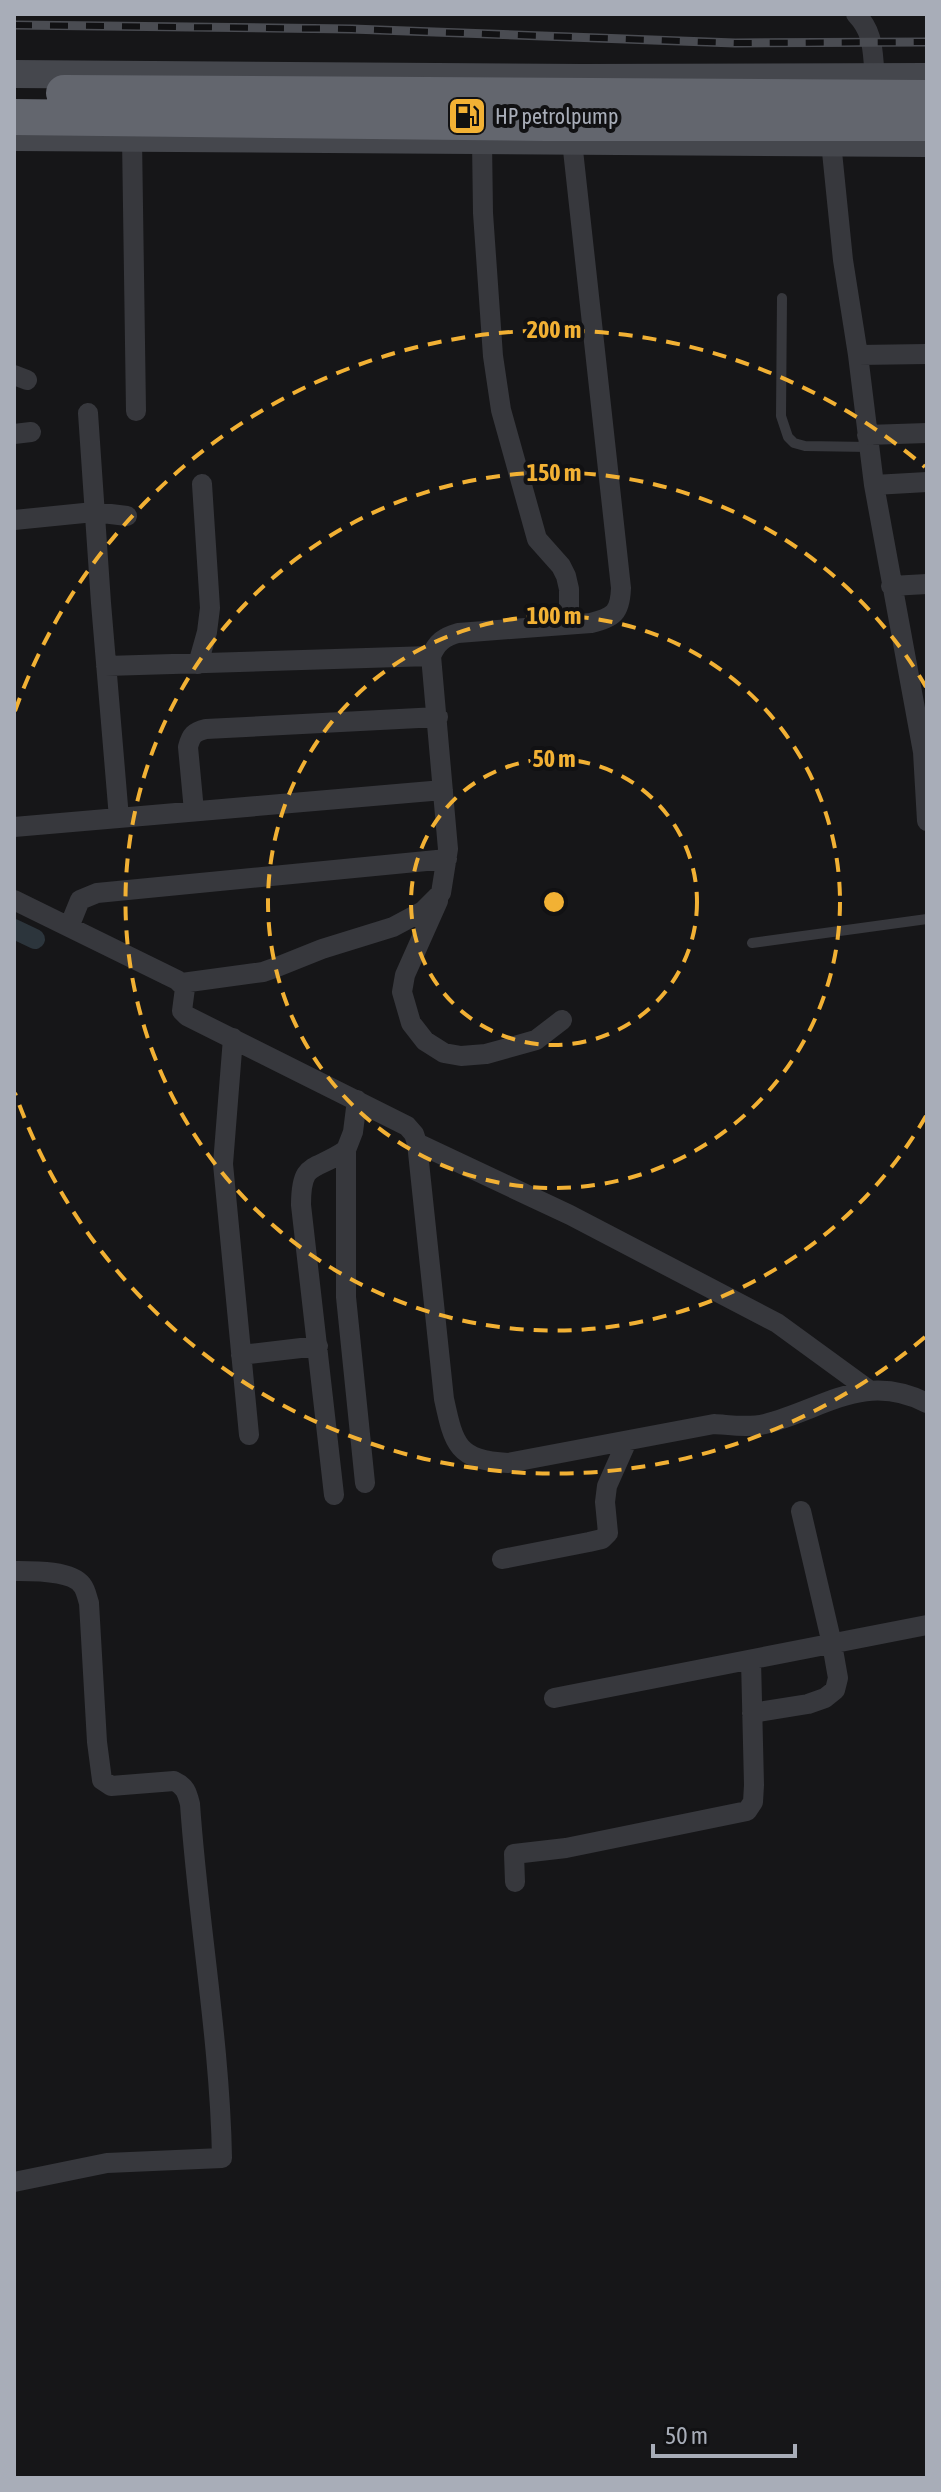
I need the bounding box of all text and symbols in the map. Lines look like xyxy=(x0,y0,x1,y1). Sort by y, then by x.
fuel station icon: HP petrolpump xyxy=(446,95,488,137)
place label: HP petrolpump xyxy=(495,103,618,129)
text: 200 m xyxy=(527,316,581,343)
text: 150 m xyxy=(527,459,581,486)
text: 100 m xyxy=(527,602,581,629)
text: 50 m xyxy=(532,745,576,772)
centre of rings xyxy=(540,888,568,916)
scale bar xyxy=(653,2408,795,2458)
text: 50 m xyxy=(665,2422,708,2449)

